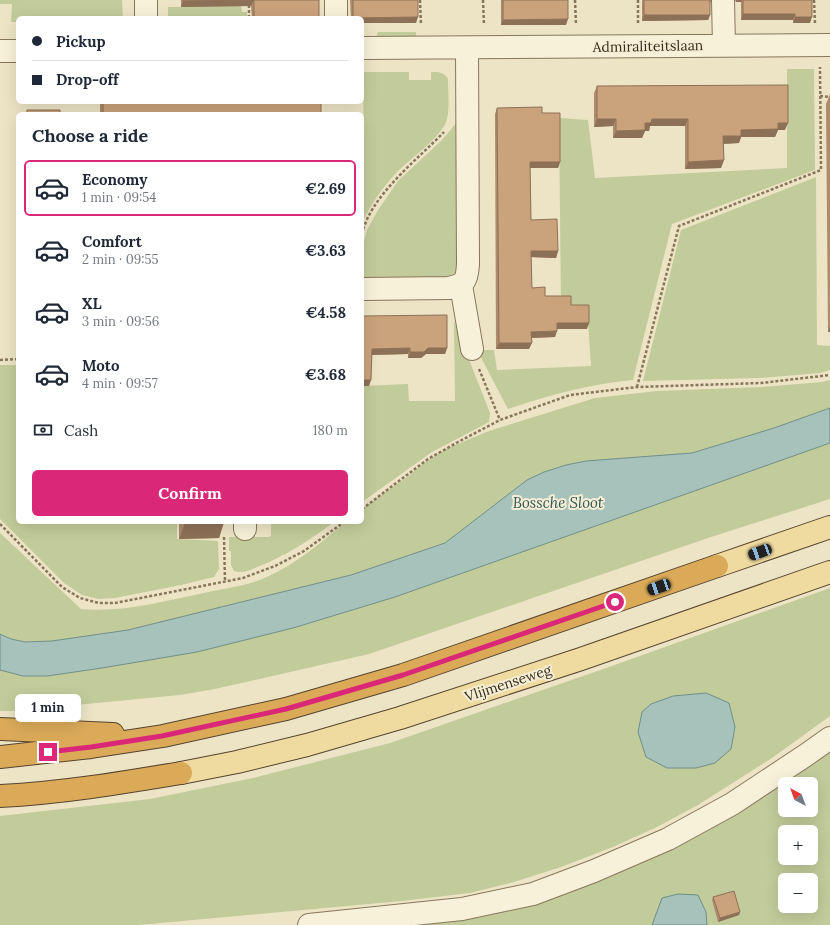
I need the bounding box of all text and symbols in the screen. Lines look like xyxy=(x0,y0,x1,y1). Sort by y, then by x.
text: Pickup xyxy=(56,32,105,51)
street label: Admiraliteitslaan xyxy=(592,36,704,56)
text: Drop-off xyxy=(56,70,118,89)
text: Choose a ride xyxy=(32,124,148,147)
icon: car xyxy=(34,170,70,206)
text: Economy xyxy=(82,170,147,189)
text: €2.69 xyxy=(305,179,346,198)
text: 1 min · 09:54 xyxy=(82,189,156,206)
icon: car xyxy=(34,232,70,268)
text: Comfort xyxy=(82,232,142,251)
text: €3.63 xyxy=(305,241,346,260)
text: 2 min · 09:55 xyxy=(82,251,159,268)
icon: car xyxy=(34,294,70,330)
text: XL xyxy=(82,294,102,313)
text: €4.58 xyxy=(305,303,346,322)
text: 3 min · 09:56 xyxy=(82,313,159,330)
icon: car xyxy=(34,356,70,392)
text: Moto xyxy=(82,356,119,375)
text: €3.68 xyxy=(305,365,346,384)
text: 4 min · 09:57 xyxy=(82,375,158,392)
icon: cash xyxy=(32,419,54,441)
text: Cash xyxy=(64,421,98,440)
text: 180 m xyxy=(313,422,348,439)
button: Confirm xyxy=(32,470,348,516)
water label: Bossche Sloot xyxy=(513,493,604,512)
car xyxy=(747,542,773,562)
car xyxy=(646,577,672,597)
route start xyxy=(606,593,624,611)
street label: Vlijmenseweg xyxy=(462,660,554,706)
callout: 1 min xyxy=(15,694,81,722)
text: 1 min xyxy=(31,699,65,716)
route end xyxy=(39,743,57,761)
north arrow xyxy=(778,777,818,817)
map controls xyxy=(778,777,818,913)
button: + xyxy=(778,825,818,865)
button: − xyxy=(778,873,818,913)

